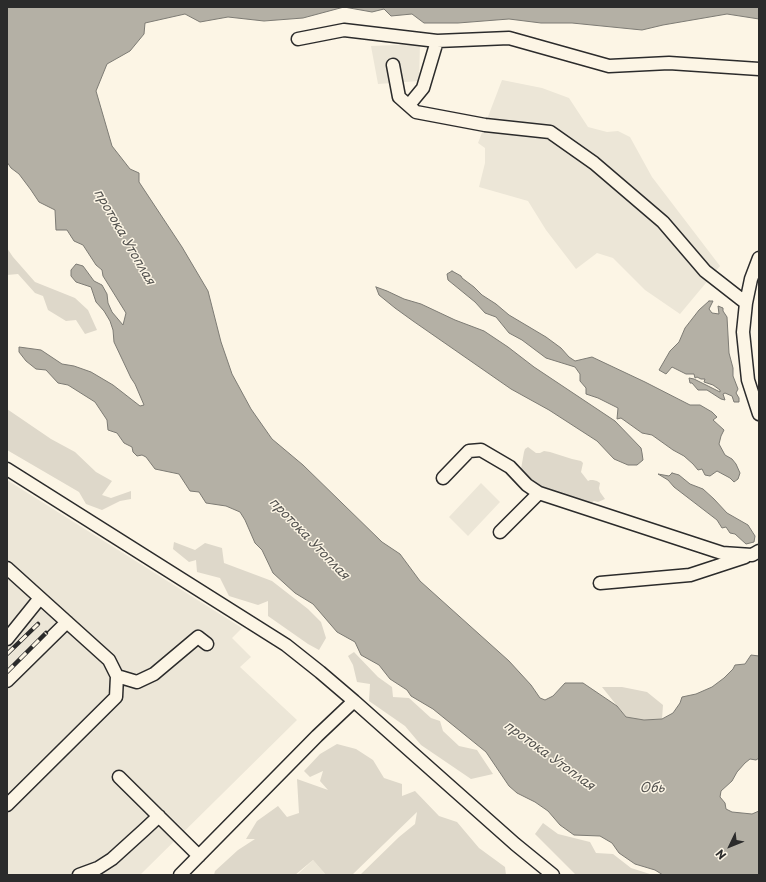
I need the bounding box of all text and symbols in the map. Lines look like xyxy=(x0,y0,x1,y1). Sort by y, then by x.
water label: протока Утоплая xyxy=(90,186,158,288)
water label: протока Утоплая xyxy=(266,495,352,583)
water label: протока Утоплая xyxy=(501,718,597,794)
water label: Обь xyxy=(640,780,664,796)
north arrow xyxy=(710,826,750,866)
text: N xyxy=(712,846,730,864)

